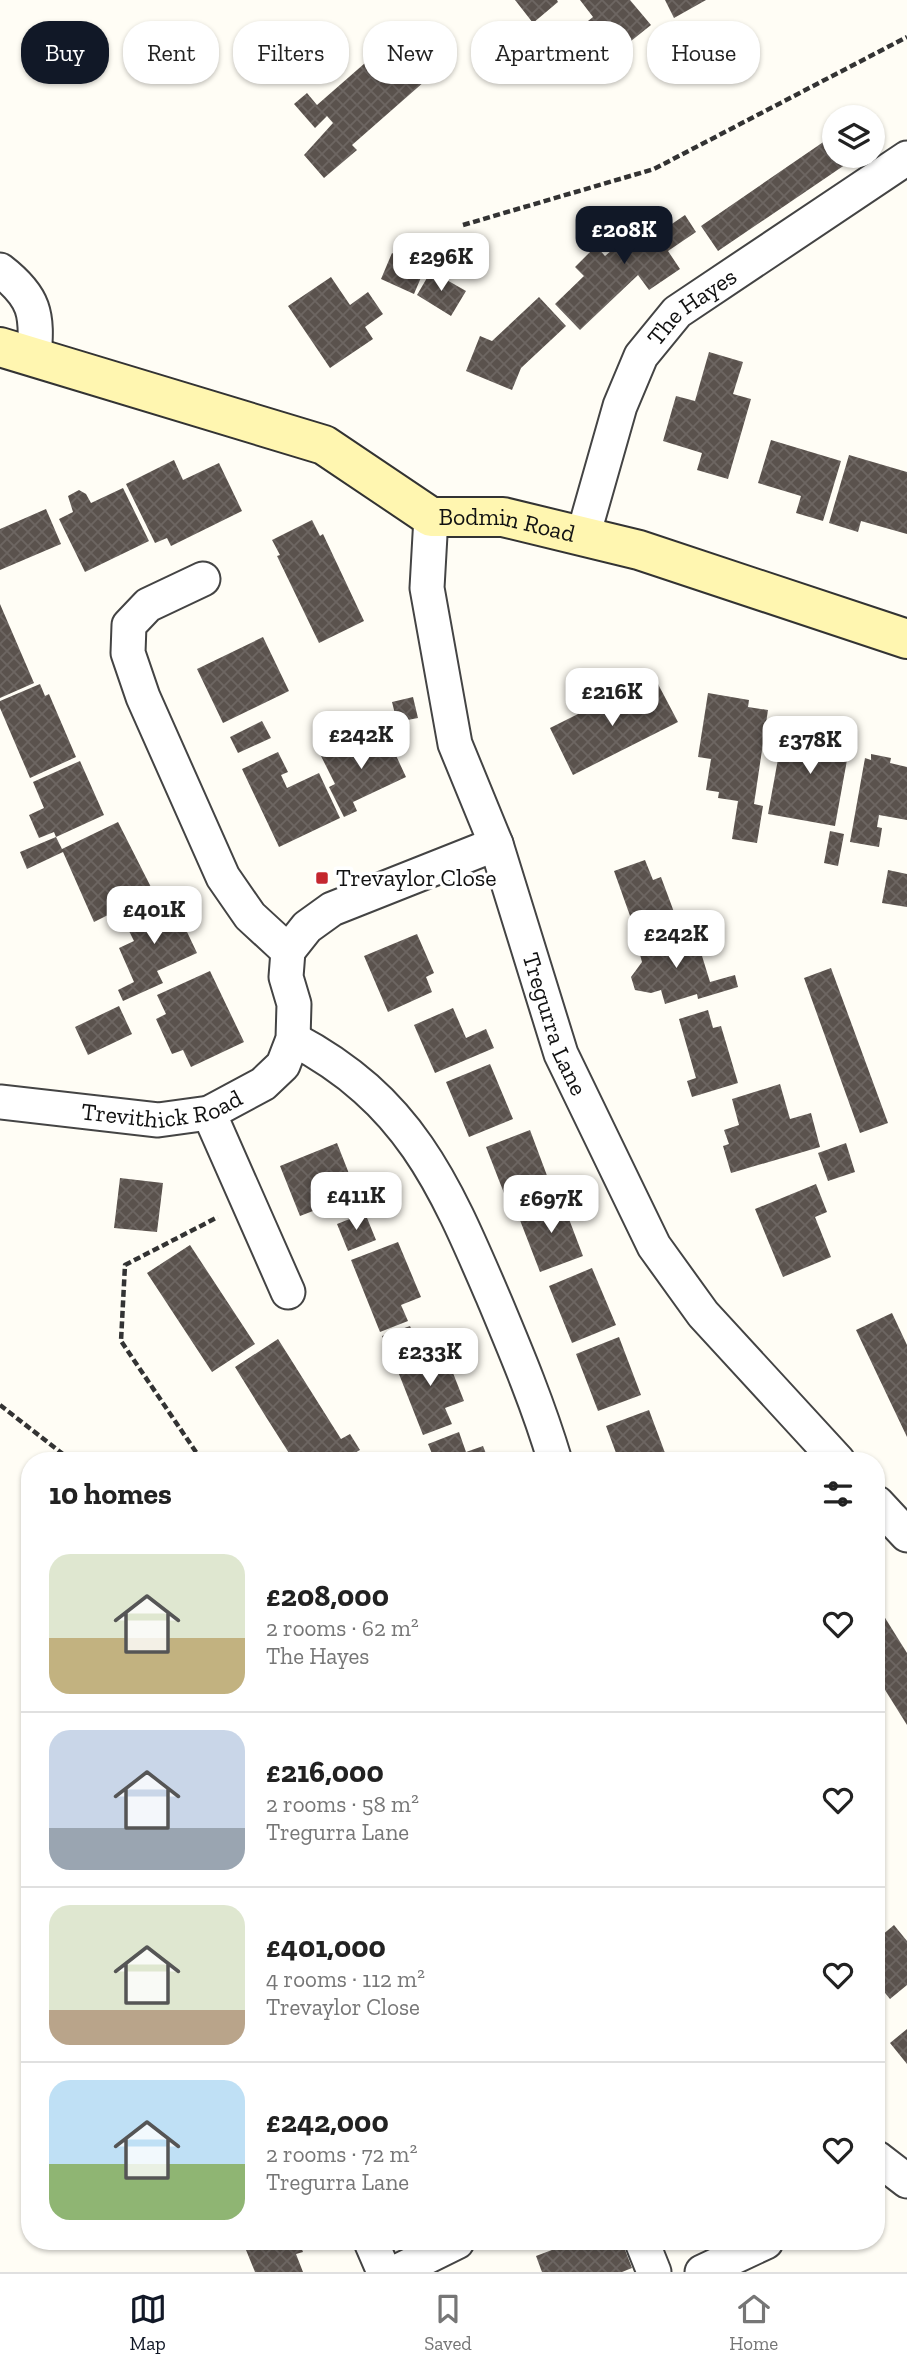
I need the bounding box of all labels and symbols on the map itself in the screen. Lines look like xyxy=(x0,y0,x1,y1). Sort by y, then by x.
pin: £208K xyxy=(575,206,673,266)
pin: £296K xyxy=(392,233,490,293)
street label: The Hayes xyxy=(641,261,742,351)
street label: Bodmin Road xyxy=(438,502,578,548)
pin: £216K xyxy=(563,668,661,728)
pin: £242K xyxy=(312,712,410,771)
pin: £378K xyxy=(761,716,859,776)
place label: Trevaylor Close xyxy=(336,863,497,892)
marker: Trevaylor Close xyxy=(314,870,330,886)
pin: £401K xyxy=(105,886,203,946)
pin: £242K xyxy=(627,911,725,970)
street label: Tregurra Lane xyxy=(517,949,594,1100)
street label: Trevithick Road xyxy=(80,1083,247,1134)
pin: £411K xyxy=(307,1172,405,1232)
pin: £697K xyxy=(502,1176,600,1235)
pin: £233K xyxy=(381,1328,479,1388)

